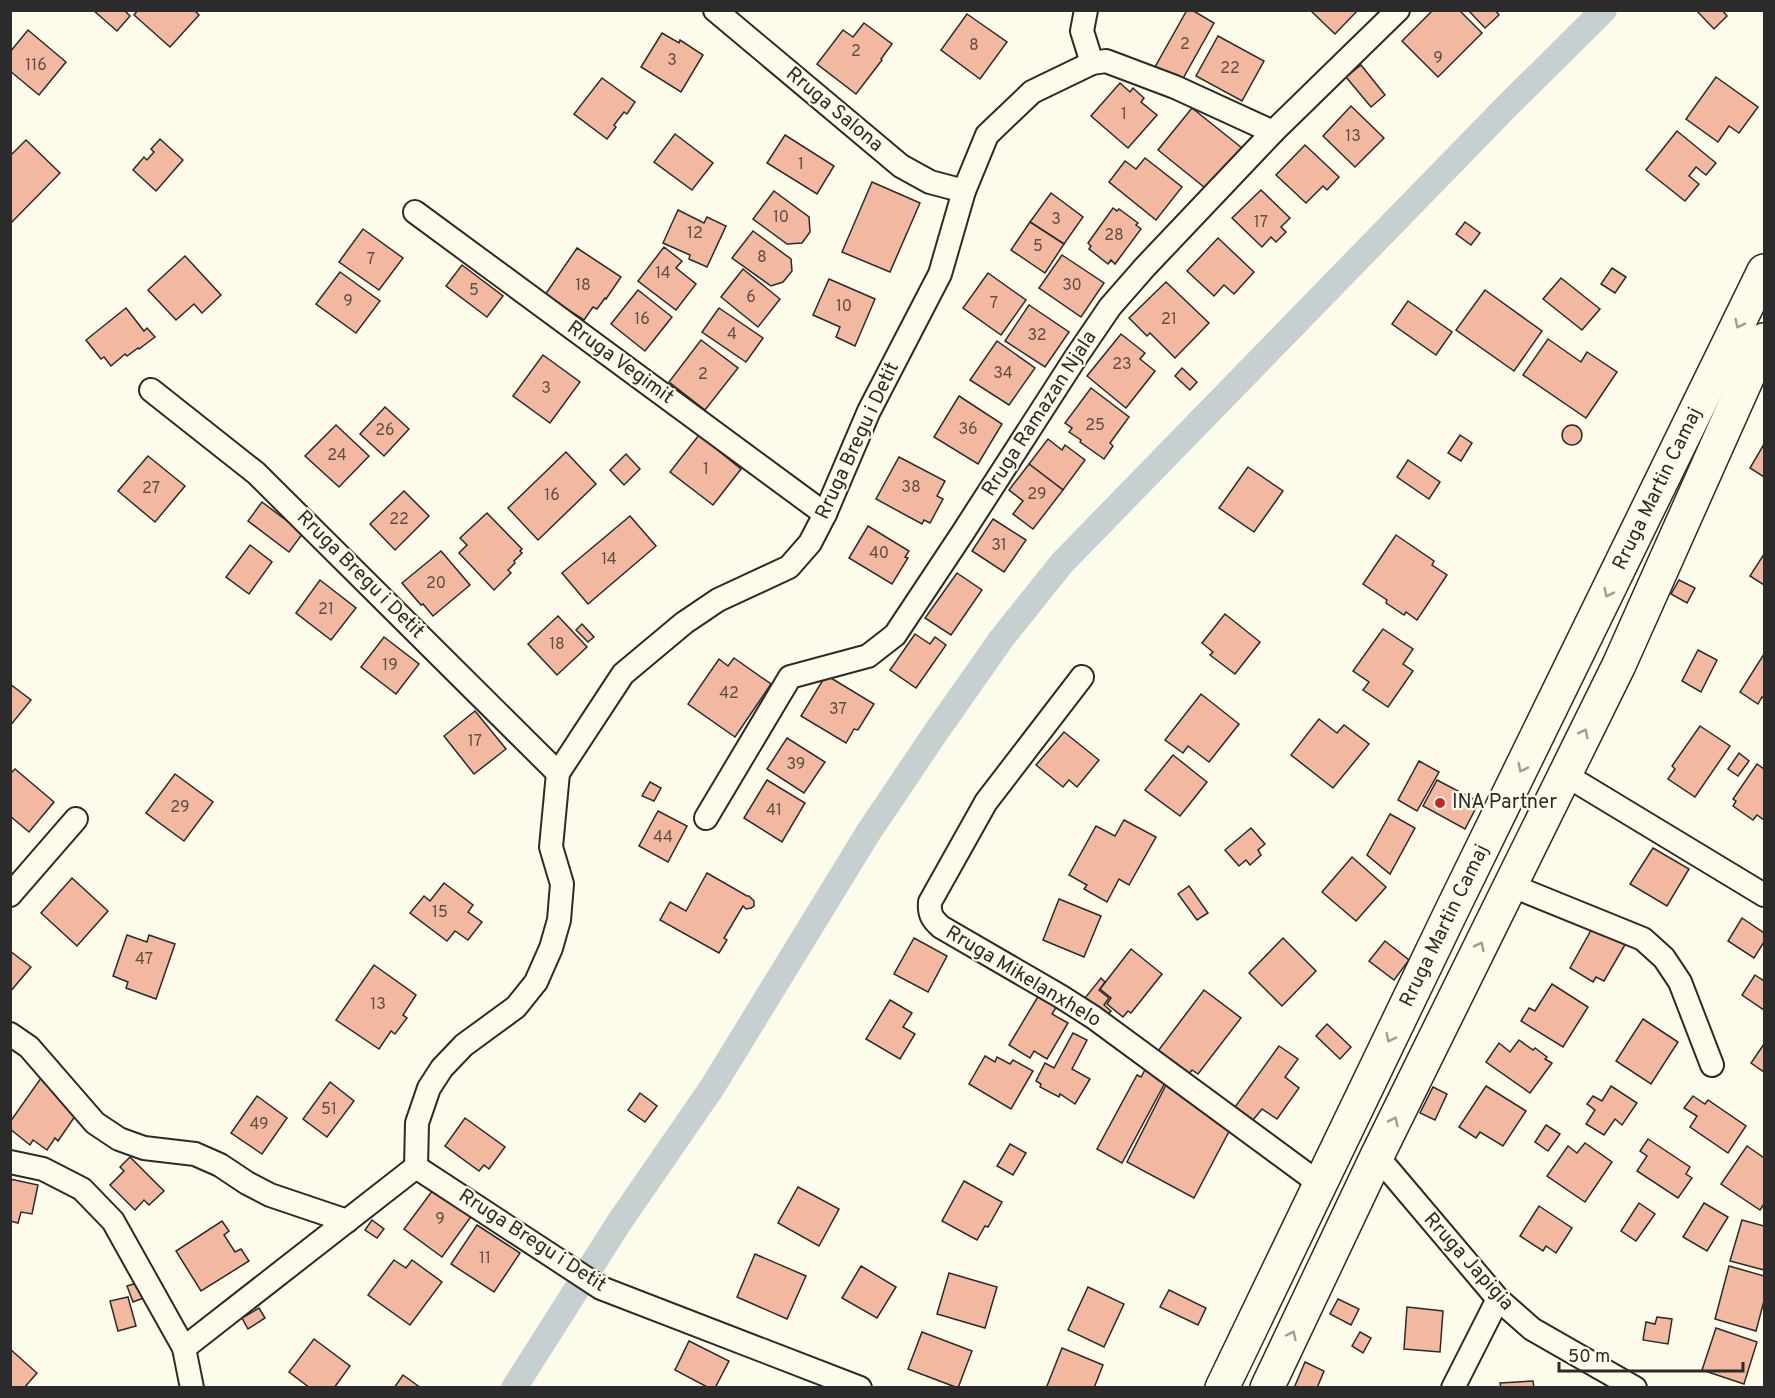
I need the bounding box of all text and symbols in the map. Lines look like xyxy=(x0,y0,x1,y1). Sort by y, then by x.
house number: 2 xyxy=(1180,35,1190,55)
house number: 8 xyxy=(969,36,979,56)
house number: 2 xyxy=(851,42,861,62)
house number: 9 xyxy=(1433,49,1443,69)
house number: 3 xyxy=(667,51,677,71)
house number: 116 xyxy=(25,56,47,76)
house number: 22 xyxy=(1220,59,1240,79)
street label: Rruga Salona xyxy=(780,62,888,158)
house number: 1 xyxy=(1121,105,1127,125)
house number: 13 xyxy=(1345,127,1361,147)
house number: 1 xyxy=(798,155,804,175)
house number: 10 xyxy=(773,208,789,228)
house number: 3 xyxy=(1051,210,1061,230)
house number: 17 xyxy=(1254,213,1268,233)
house number: 12 xyxy=(687,224,703,244)
house number: 28 xyxy=(1104,226,1124,246)
house number: 5 xyxy=(1033,237,1043,257)
house number: 8 xyxy=(757,248,767,268)
house number: 7 xyxy=(367,250,375,270)
house number: 14 xyxy=(655,264,671,284)
house number: 18 xyxy=(575,276,591,296)
house number: 30 xyxy=(1062,276,1082,296)
house number: 5 xyxy=(469,281,479,301)
house number: 6 xyxy=(746,288,756,308)
house number: 9 xyxy=(343,292,353,312)
house number: 7 xyxy=(990,294,998,314)
house number: 10 xyxy=(836,297,852,317)
house number: 16 xyxy=(634,310,650,330)
house number: 21 xyxy=(1161,310,1177,330)
street label: Rruga Vegimit xyxy=(561,315,679,411)
one-way arrow xyxy=(1735,317,1747,328)
house number: 4 xyxy=(727,325,737,345)
street label: Rruga Ramazan Njala xyxy=(977,326,1103,502)
house number: 32 xyxy=(1027,326,1047,346)
house number: 23 xyxy=(1112,355,1132,375)
street label: Rruga Bregu i Detit xyxy=(810,358,906,524)
house number: 34 xyxy=(993,364,1013,384)
house number: 2 xyxy=(698,365,708,385)
house number: 3 xyxy=(541,379,551,399)
street label: Rruga Martin Camaj xyxy=(1607,403,1709,575)
house number: 25 xyxy=(1085,416,1105,436)
house number: 36 xyxy=(958,420,978,440)
house number: 26 xyxy=(375,421,395,441)
house number: 24 xyxy=(327,446,347,466)
house number: 1 xyxy=(703,460,709,480)
house number: 38 xyxy=(901,478,921,498)
house number: 27 xyxy=(142,479,160,499)
house number: 29 xyxy=(1027,485,1047,505)
house number: 16 xyxy=(544,486,560,506)
street label: Rruga Bregu i Detit xyxy=(290,505,430,645)
house number: 22 xyxy=(389,510,409,530)
house number: 31 xyxy=(991,536,1007,556)
house number: 40 xyxy=(869,544,889,564)
house number: 14 xyxy=(601,550,617,570)
house number: 20 xyxy=(426,574,446,594)
one-way arrow xyxy=(1603,587,1615,598)
house number: 21 xyxy=(318,600,334,620)
house number: 18 xyxy=(549,635,565,655)
house number: 19 xyxy=(382,656,398,676)
house number: 42 xyxy=(719,684,739,704)
house number: 37 xyxy=(829,700,847,720)
one-way arrow xyxy=(1577,728,1589,739)
house number: 17 xyxy=(468,732,482,752)
house number: 39 xyxy=(787,755,805,775)
one-way arrow xyxy=(1517,762,1529,773)
place label: INA Partner xyxy=(1452,790,1557,816)
marker: INA Partner xyxy=(1433,796,1447,810)
house number: 29 xyxy=(170,798,190,818)
house number: 41 xyxy=(766,801,782,821)
house number: 44 xyxy=(653,828,673,848)
street label: Rruga Martin Camaj xyxy=(1394,840,1496,1012)
house number: 15 xyxy=(432,903,448,923)
street label: Rruga Mikelanxhelo xyxy=(940,920,1106,1034)
one-way arrow xyxy=(1473,941,1484,952)
house number: 47 xyxy=(135,950,153,970)
house number: 13 xyxy=(370,995,386,1015)
one-way arrow xyxy=(1386,1031,1398,1042)
house number: 51 xyxy=(321,1100,337,1120)
house number: 49 xyxy=(249,1115,269,1135)
one-way arrow xyxy=(1387,1116,1399,1127)
street label: Rruga Bregu i Detit xyxy=(453,1184,611,1298)
street label: Rruga Japigia xyxy=(1417,1207,1519,1317)
house number: 9 xyxy=(435,1210,445,1230)
house number: 11 xyxy=(479,1249,491,1269)
one-way arrow xyxy=(1285,1330,1297,1341)
scale bar xyxy=(1559,1335,1744,1373)
text: 50 m xyxy=(1568,1346,1610,1369)

